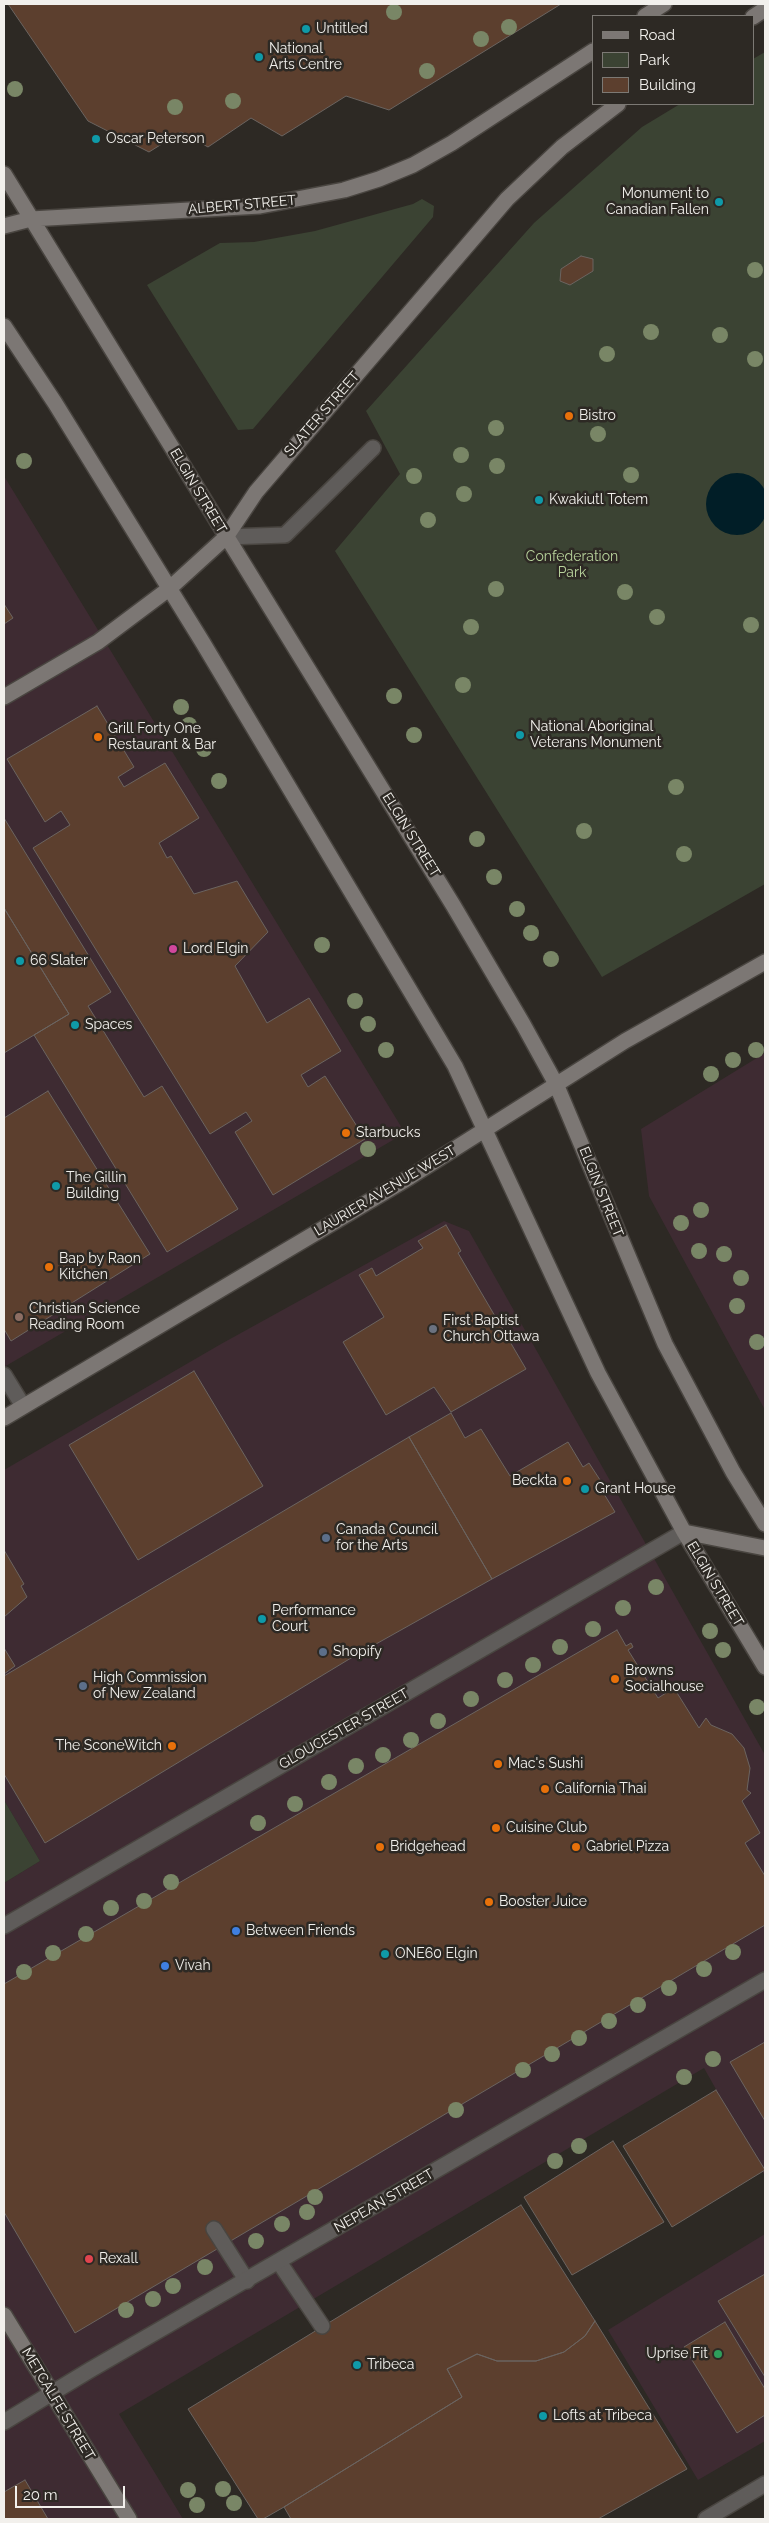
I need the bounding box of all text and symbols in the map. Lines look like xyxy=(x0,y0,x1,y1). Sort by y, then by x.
legend xyxy=(592,15,754,105)
place label: Untitled xyxy=(316,21,368,37)
marker: Untitled xyxy=(300,23,312,35)
text: Road xyxy=(639,26,675,44)
place label: National Arts Centre xyxy=(269,41,342,74)
marker: National Arts Centre xyxy=(253,51,265,63)
text: Park xyxy=(639,51,670,69)
text: Building xyxy=(639,76,696,94)
place label: Oscar Peterson xyxy=(106,131,205,147)
marker: Oscar Peterson xyxy=(90,133,102,145)
place label: Monument to Canadian Fallen xyxy=(606,186,709,218)
street label: ALBERT STREET xyxy=(187,192,297,218)
marker: Monument to Canadian Fallen xyxy=(713,196,725,208)
street label: SLATER STREET xyxy=(281,368,363,460)
place label: Bistro xyxy=(579,408,616,424)
marker: Bistro xyxy=(563,410,575,422)
street label: ELGIN STREET xyxy=(166,446,230,536)
place label: Kwakiutl Totem xyxy=(549,492,648,508)
marker: Kwakiutl Totem xyxy=(533,494,545,506)
park label: Confederation Park xyxy=(526,549,618,582)
place label: National Aboriginal Veterans Monument xyxy=(530,719,661,752)
place label: Grill Forty One Restaurant & Bar xyxy=(108,721,216,754)
marker: National Aboriginal Veterans Monument xyxy=(514,729,526,741)
marker: Grill Forty One Restaurant & Bar xyxy=(92,731,104,743)
street label: ELGIN STREET xyxy=(378,790,444,880)
place label: Lord Elgin xyxy=(183,941,249,957)
marker: Lord Elgin xyxy=(167,943,179,955)
place label: 66 Slater xyxy=(30,953,88,969)
marker: 66 Slater xyxy=(14,955,26,967)
place label: Spaces xyxy=(85,1017,132,1033)
marker: Spaces xyxy=(69,1019,81,1031)
place label: Starbucks xyxy=(356,1125,420,1141)
marker: Starbucks xyxy=(340,1127,352,1139)
street label: LAURIER AVENUE WEST xyxy=(311,1142,459,1240)
street label: ELGIN STREET xyxy=(575,1144,627,1240)
place label: The Gillin Building xyxy=(66,1170,126,1202)
marker: The Gillin Building xyxy=(50,1180,62,1192)
place label: Bap by Raon Kitchen xyxy=(59,1251,141,1284)
marker: Bap by Raon Kitchen xyxy=(43,1261,55,1273)
place label: Christian Science Reading Room xyxy=(29,1301,140,1334)
marker: Christian Science Reading Room xyxy=(13,1311,25,1323)
place label: First Baptist Church Ottawa xyxy=(443,1313,539,1345)
marker: First Baptist Church Ottawa xyxy=(427,1323,439,1335)
place label: Beckta xyxy=(512,1473,557,1489)
marker: Beckta xyxy=(561,1475,573,1487)
place label: Grant House xyxy=(595,1481,676,1497)
marker: Grant House xyxy=(579,1483,591,1495)
place label: Canada Council for the Arts xyxy=(336,1522,438,1554)
marker: Canada Council for the Arts xyxy=(320,1532,332,1544)
street label: ELGIN STREET xyxy=(683,1539,747,1629)
place label: Performance Court xyxy=(272,1603,356,1635)
marker: Performance Court xyxy=(256,1613,268,1625)
place label: Shopify xyxy=(333,1644,382,1660)
marker: Shopify xyxy=(317,1646,329,1658)
place label: Browns Socialhouse xyxy=(625,1663,704,1695)
place label: High Commission of New Zealand xyxy=(93,1670,207,1702)
marker: Browns Socialhouse xyxy=(609,1673,621,1685)
marker: High Commission of New Zealand xyxy=(77,1680,89,1692)
street label: GLOUCESTER STREET xyxy=(276,1685,412,1773)
place label: The SconeWitch xyxy=(55,1738,162,1754)
marker: The SconeWitch xyxy=(166,1740,178,1752)
place label: Mac's Sushi xyxy=(508,1756,583,1772)
marker: Mac's Sushi xyxy=(492,1758,504,1770)
place label: California Thai xyxy=(555,1781,647,1797)
marker: California Thai xyxy=(539,1783,551,1795)
place label: Cuisine Club xyxy=(506,1820,587,1836)
marker: Cuisine Club xyxy=(490,1822,502,1834)
place label: Bridgehead xyxy=(390,1839,466,1855)
place label: Gabriel Pizza xyxy=(586,1839,669,1855)
marker: Bridgehead xyxy=(374,1841,386,1853)
marker: Gabriel Pizza xyxy=(570,1841,582,1853)
place label: Booster Juice xyxy=(499,1894,587,1910)
marker: Booster Juice xyxy=(483,1896,495,1908)
place label: Between Friends xyxy=(246,1923,355,1939)
marker: Between Friends xyxy=(230,1925,242,1937)
place label: ONE60 Elgin xyxy=(395,1946,478,1962)
marker: ONE60 Elgin xyxy=(379,1948,391,1960)
place label: Vivah xyxy=(175,1958,211,1974)
marker: Vivah xyxy=(159,1960,171,1972)
street label: NEPEAN STREET xyxy=(331,2166,437,2236)
place label: Rexall xyxy=(99,2251,138,2267)
marker: Rexall xyxy=(83,2253,95,2265)
street label: METCALFE STREET xyxy=(18,2345,98,2463)
place label: Uprise Fit xyxy=(646,2346,708,2362)
marker: Uprise Fit xyxy=(712,2348,724,2360)
place label: Tribeca xyxy=(367,2357,414,2373)
marker: Tribeca xyxy=(351,2359,363,2371)
place label: Lofts at Tribeca xyxy=(553,2408,652,2424)
marker: Lofts at Tribeca xyxy=(537,2410,549,2422)
scale bar xyxy=(18,2476,128,2508)
text: 20 m xyxy=(23,2486,58,2504)

